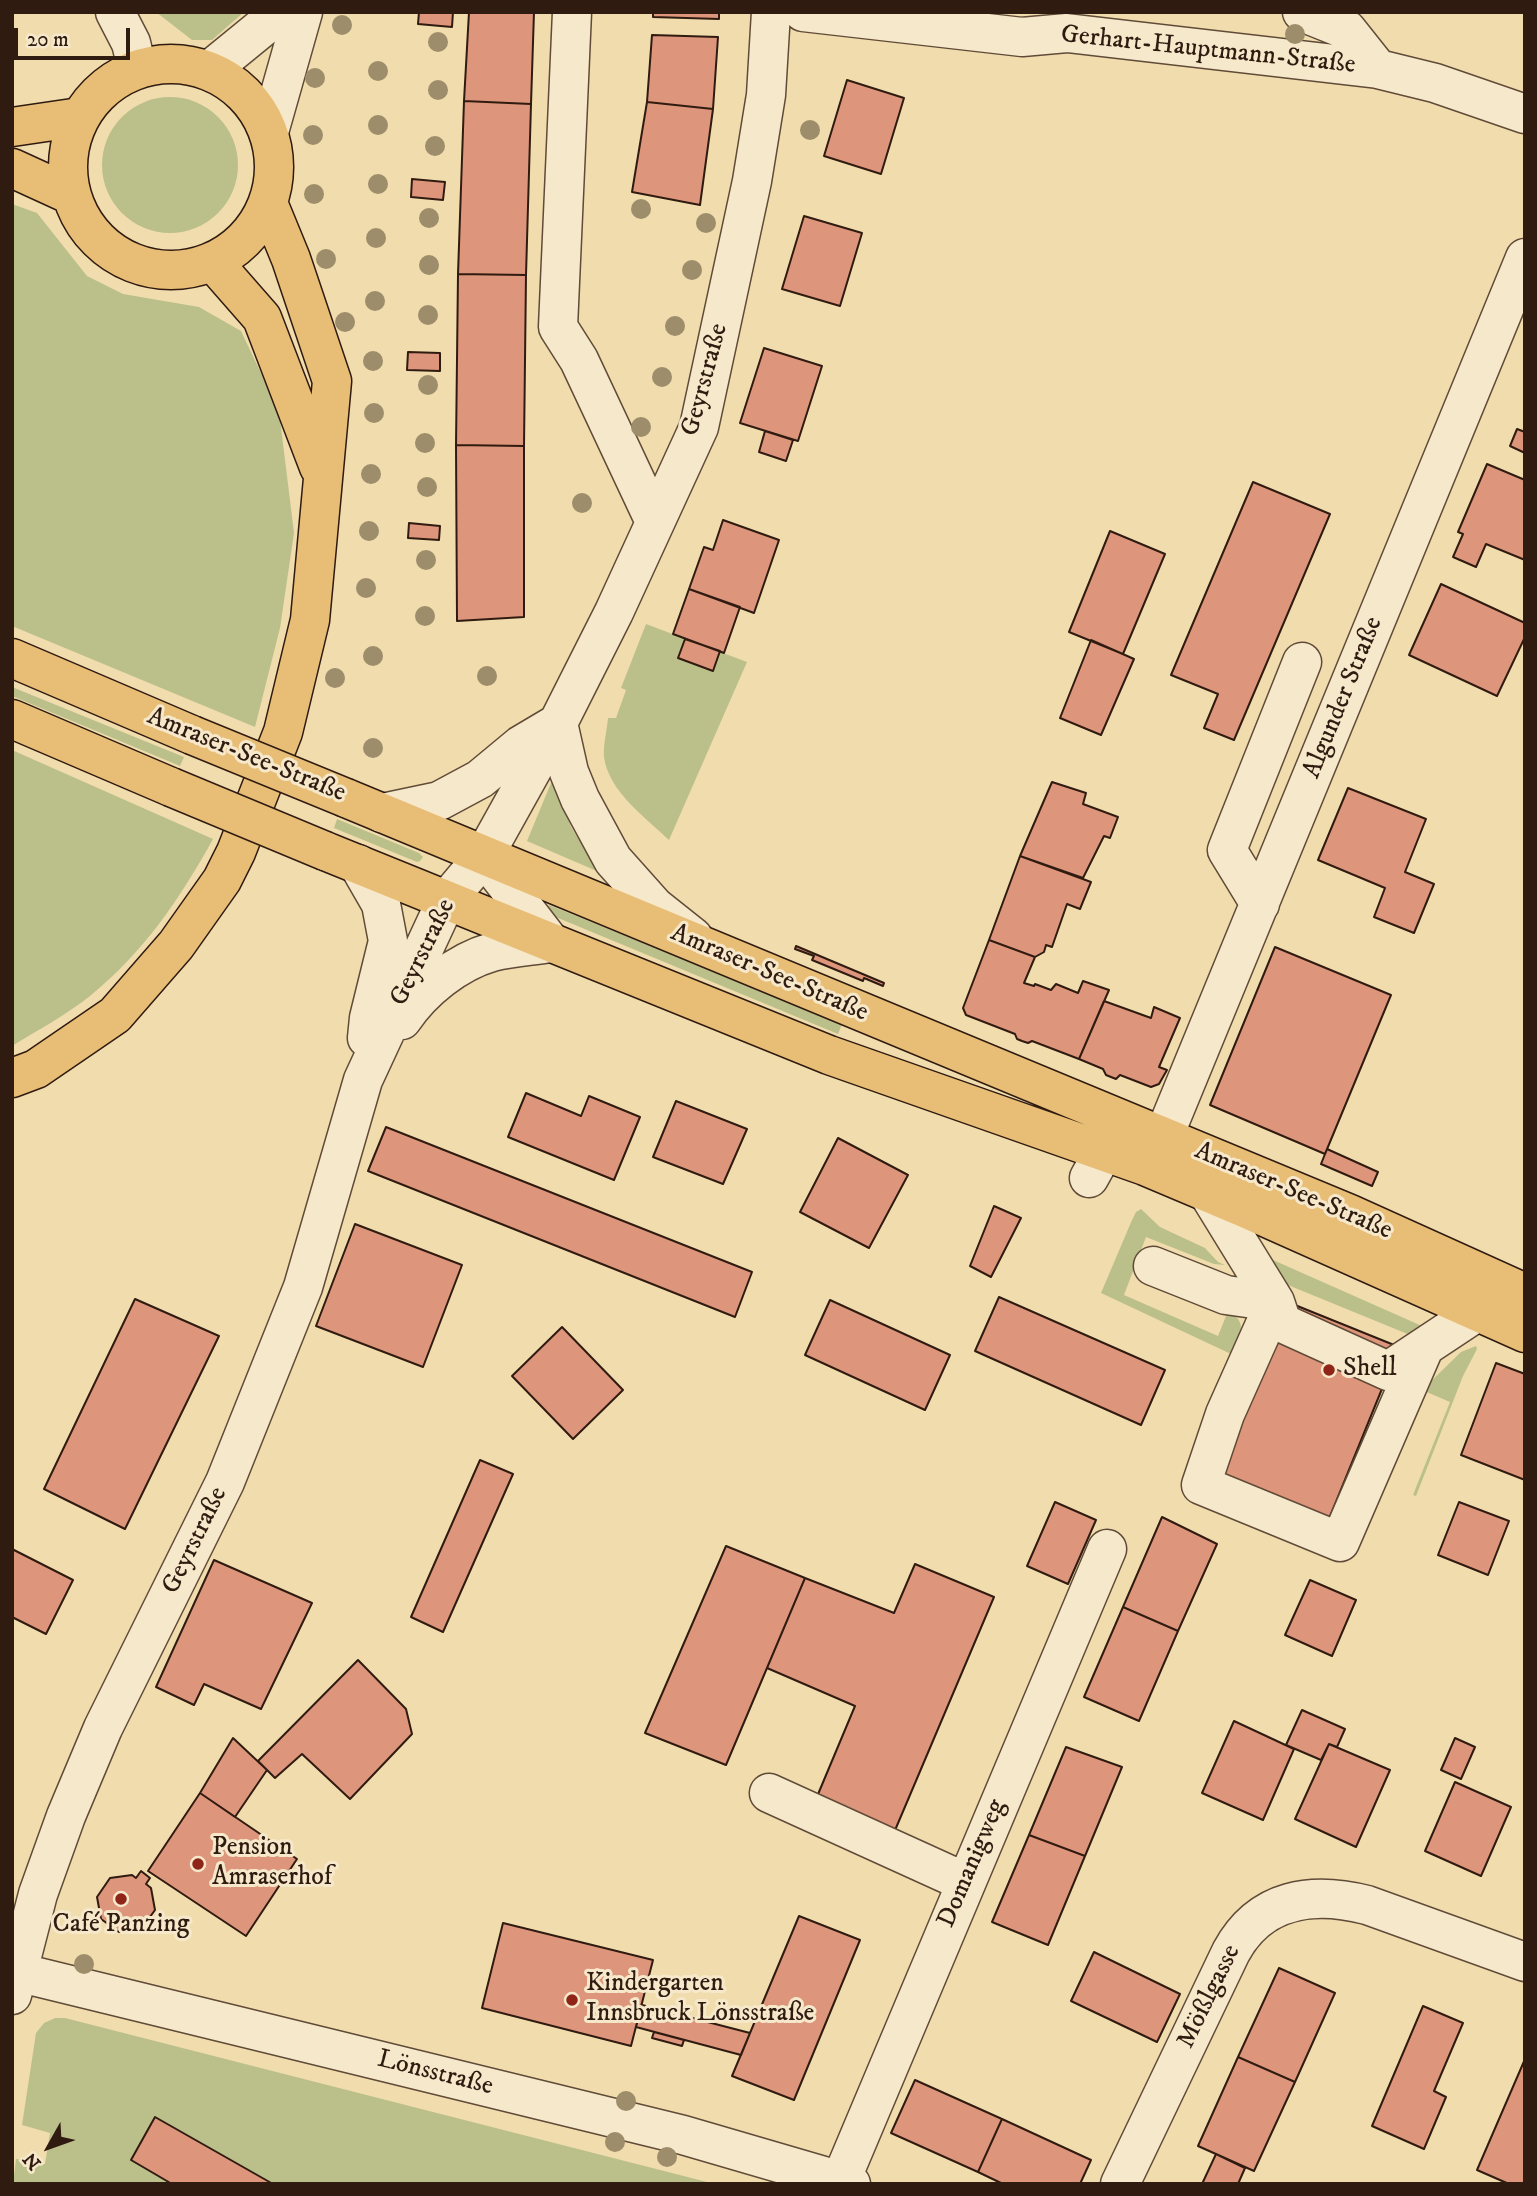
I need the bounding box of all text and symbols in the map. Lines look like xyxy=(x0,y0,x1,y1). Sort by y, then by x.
scale bar xyxy=(18,14,133,58)
street label: Gerhart-Hauptmann-Straße xyxy=(1059,20,1357,82)
text: 20 m xyxy=(27,27,69,53)
street label: Geyrstraße xyxy=(676,320,736,440)
street label: Algunder Straße xyxy=(1297,613,1391,783)
street label: Amraser-See-Straße xyxy=(142,702,350,810)
street label: Geyrstraße xyxy=(385,894,463,1012)
street label: Amraser-See-Straße xyxy=(666,918,872,1030)
street label: Amraser-See-Straße xyxy=(1190,1136,1396,1248)
place label: Shell xyxy=(1343,1354,1397,1386)
marker: Shell xyxy=(1321,1362,1337,1378)
street label: Geyrstraße xyxy=(157,1482,235,1600)
street label: Domanigweg xyxy=(932,1795,1014,1933)
place label: Pension Amraserhof xyxy=(212,1833,332,1895)
marker: Pension Amraserhof xyxy=(190,1856,206,1872)
marker: Café Panzing xyxy=(113,1891,129,1907)
place label: Café Panzing xyxy=(53,1910,189,1942)
street label: Mößlgasse xyxy=(1172,1940,1248,2054)
place label: Kindergarten Innsbruck Lönsstraße xyxy=(586,1969,814,2030)
marker: Kindergarten Innsbruck Lönsstraße xyxy=(564,1992,580,2008)
street label: Lönsstraße xyxy=(374,2045,496,2103)
north arrow xyxy=(14,2112,84,2182)
text: N xyxy=(19,2147,46,2174)

